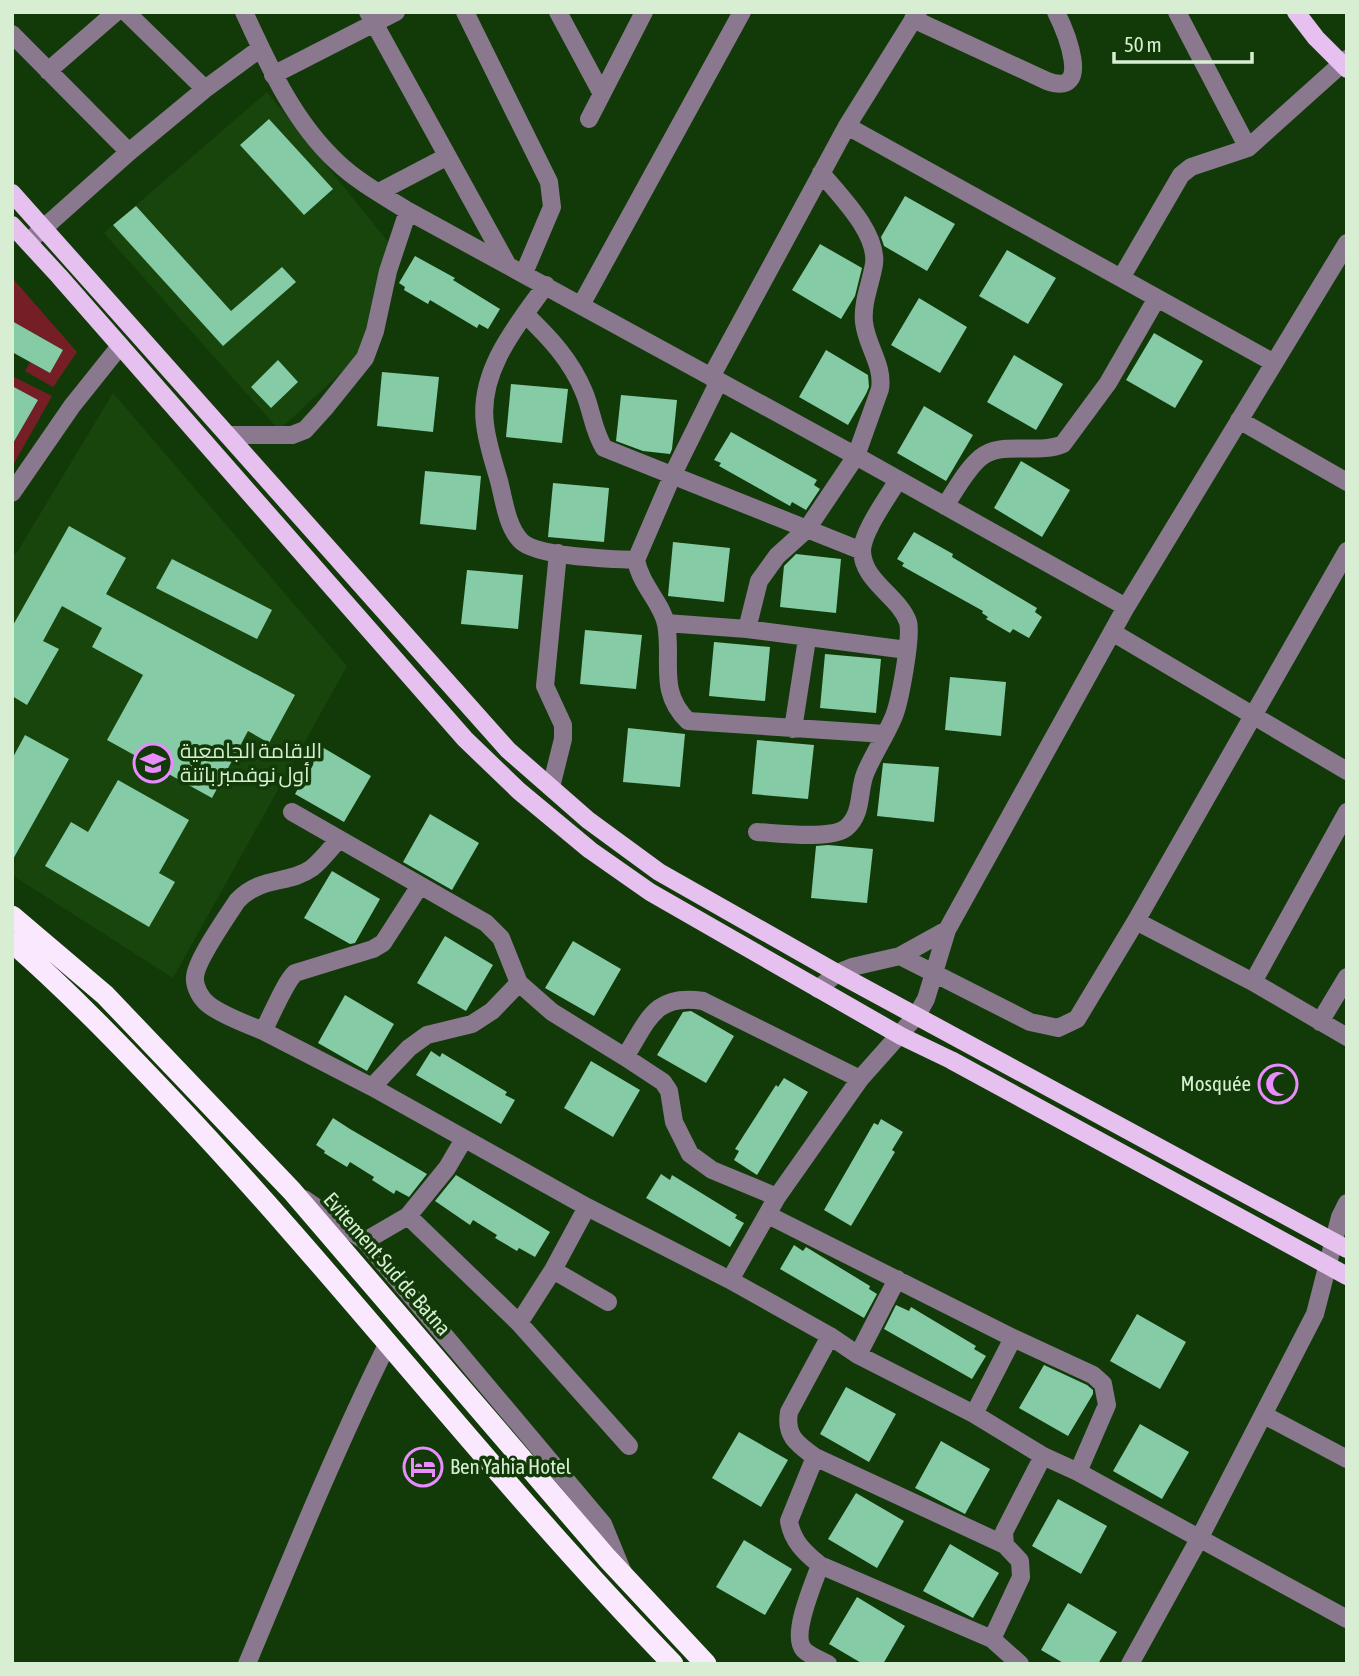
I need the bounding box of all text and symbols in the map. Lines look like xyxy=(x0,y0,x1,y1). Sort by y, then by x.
scale bar xyxy=(1114,21,1252,65)
text: 50 m xyxy=(1124,32,1162,56)
place label: الإقامة الجامعية أول نوفمبر باتنة xyxy=(180,738,322,788)
school or university icon: الإقامة الجامعية أول نوفمبر باتنة xyxy=(132,742,174,784)
mosque icon: Mosquée xyxy=(1257,1063,1299,1105)
place label: Mosquée xyxy=(1181,1071,1251,1095)
street label: Evitement Sud de Batna xyxy=(319,1187,456,1340)
hotel icon: Ben Yahia Hotel xyxy=(402,1446,444,1488)
place label: Ben Yahia Hotel xyxy=(450,1454,571,1478)

